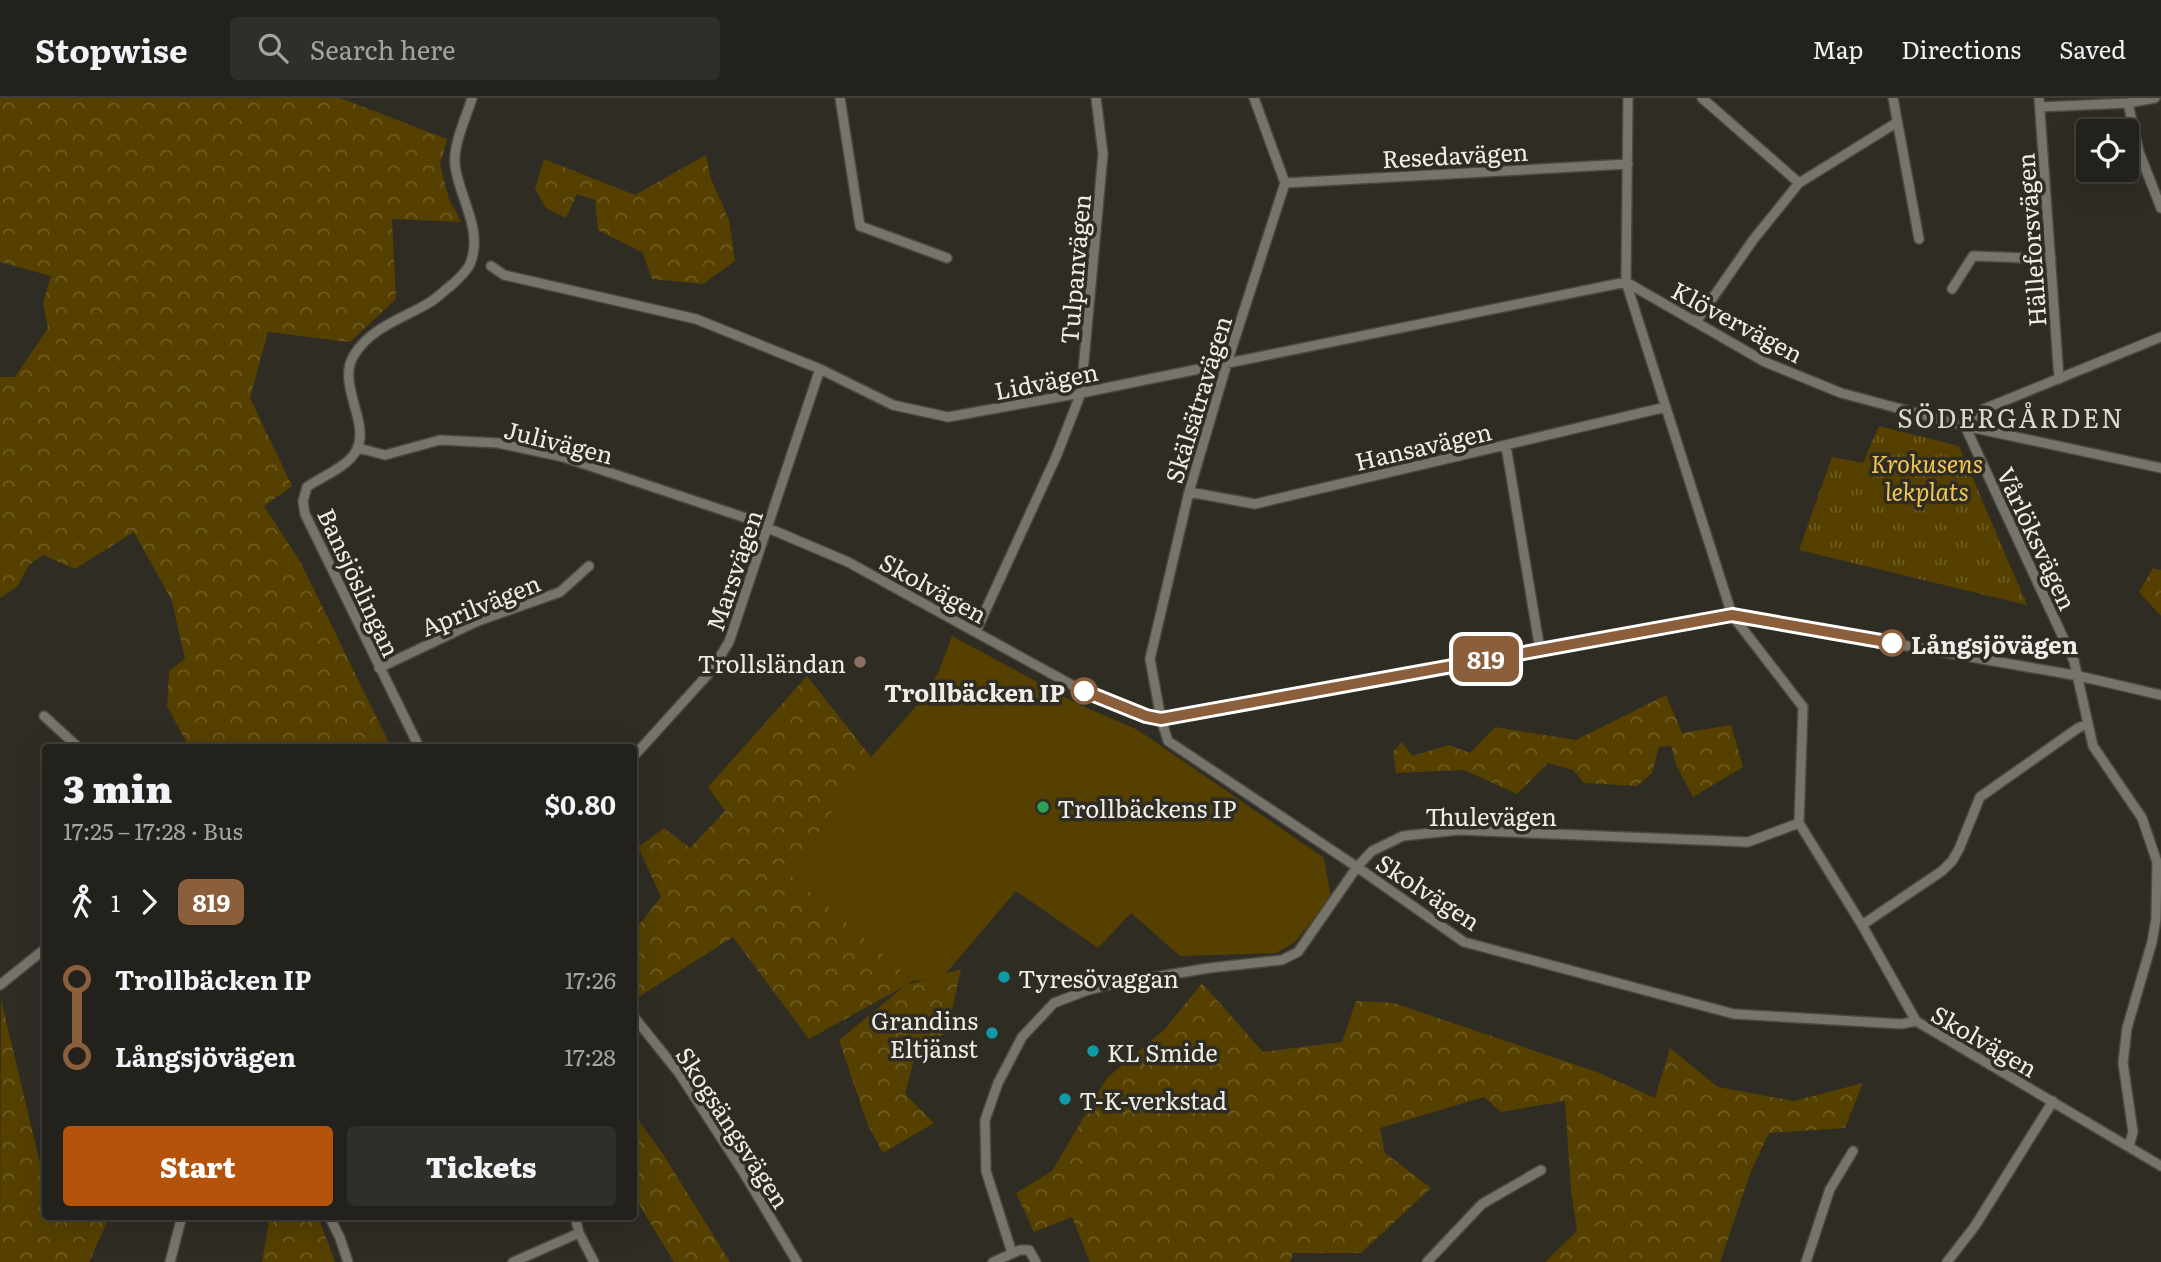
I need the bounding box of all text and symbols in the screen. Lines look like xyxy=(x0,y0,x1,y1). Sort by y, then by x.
search box xyxy=(230,17,720,80)
text: Stopwise xyxy=(35,24,188,73)
icon: search xyxy=(254,29,292,67)
text: Search here xyxy=(310,29,456,68)
text: Map xyxy=(1812,31,1863,66)
text: Directions xyxy=(1901,31,2021,66)
text: Saved xyxy=(2059,31,2126,66)
map controls xyxy=(2076,119,2139,182)
button: locate xyxy=(2076,119,2139,182)
street label: Resedavägen xyxy=(1381,133,1529,175)
street label: Hälleforsvägen xyxy=(2006,152,2054,328)
street label: Tulpanvägen xyxy=(1050,192,1098,346)
street label: Klövervägen xyxy=(1666,272,1810,370)
street label: Skälsätravägen xyxy=(1155,311,1239,487)
street label: Lidvägen xyxy=(991,353,1101,407)
district label: SÖDERGÅRDEN xyxy=(1897,397,2125,436)
street label: Julivägen xyxy=(501,411,617,471)
street label: Hansavägen xyxy=(1351,412,1495,478)
park label: Krokusens lekplats xyxy=(1871,445,1983,508)
street label: Vårlöksvägen xyxy=(1990,461,2086,615)
street label: Bansjöslingan xyxy=(310,502,410,662)
street label: Marsvägen xyxy=(696,505,770,635)
street label: Skolvägen xyxy=(874,543,994,631)
street label: Aprilvägen xyxy=(415,564,545,644)
place label: Långsjövägen xyxy=(1911,626,2078,661)
marker: Långsjövägen xyxy=(1879,630,1905,656)
line badge: 819 xyxy=(1446,636,1526,682)
text: 819 xyxy=(1467,641,1505,676)
place label: Trollsländan xyxy=(697,645,846,680)
marker: Trollsländan xyxy=(852,654,868,670)
place label: Trollbäcken IP xyxy=(884,674,1065,709)
marker: Trollbäcken IP xyxy=(1071,678,1097,704)
text: 3 min xyxy=(63,758,172,815)
text: $0.80 xyxy=(545,784,616,823)
place label: Trollbäckens IP xyxy=(1057,790,1236,825)
street label: Thulevägen xyxy=(1425,798,1557,833)
marker: Trollbäckens IP xyxy=(1035,799,1051,815)
text: 17:25 – 17:28 · Bus xyxy=(63,813,243,847)
street label: Skolvägen xyxy=(1370,844,1488,938)
icon: walk xyxy=(63,883,101,921)
icon: forward xyxy=(130,883,168,921)
text: 819 xyxy=(192,884,230,919)
text: 1 xyxy=(111,885,120,919)
text: Trollbäcken IP xyxy=(115,959,311,998)
place label: Tyresövaggan xyxy=(1018,960,1179,995)
text: 17:26 xyxy=(565,962,616,996)
marker: Tyresövaggan xyxy=(996,969,1012,985)
street label: Skolvägen xyxy=(1925,995,2045,1085)
place label: Grandins Eltjänst xyxy=(871,1002,978,1065)
marker: Grandins Eltjänst xyxy=(984,1025,1000,1041)
place label: KL Smide xyxy=(1107,1034,1218,1069)
text: Långsjövägen xyxy=(115,1036,296,1075)
text: 17:28 xyxy=(564,1039,616,1073)
street label: Skogsängsvägen xyxy=(669,1039,800,1215)
marker: KL Smide xyxy=(1085,1043,1101,1059)
place label: T-K-verkstad xyxy=(1079,1082,1227,1117)
marker: T-K-verkstad xyxy=(1057,1091,1073,1107)
button: Start xyxy=(63,1126,333,1206)
button: Tickets xyxy=(347,1126,616,1206)

